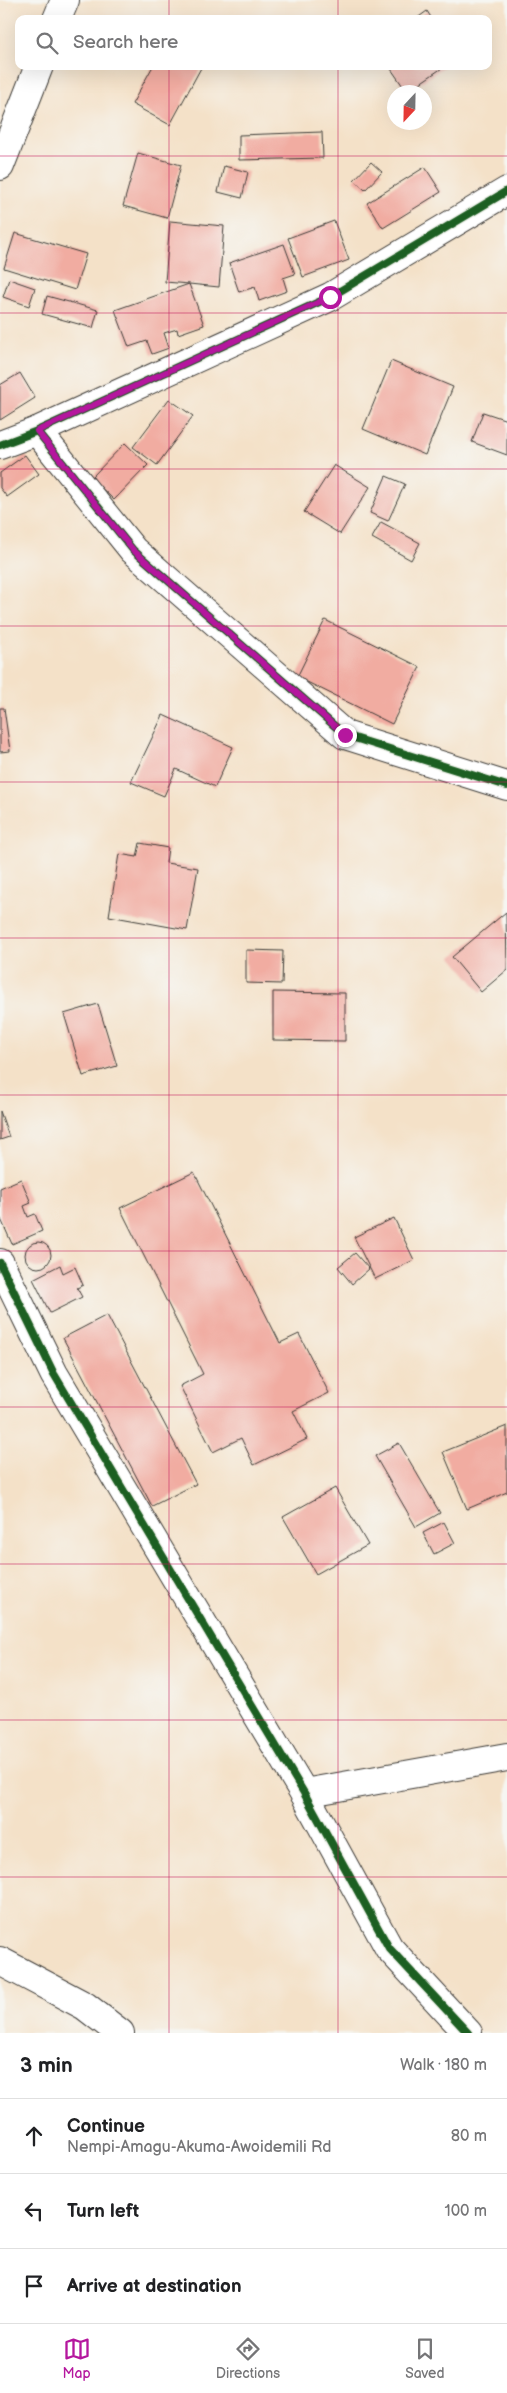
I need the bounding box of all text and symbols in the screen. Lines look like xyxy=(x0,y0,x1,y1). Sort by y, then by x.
search box xyxy=(15,15,492,70)
icon: search xyxy=(33,29,61,57)
text: Search here xyxy=(73,31,178,54)
north arrow xyxy=(387,85,432,130)
route start xyxy=(319,286,342,309)
route end xyxy=(334,724,357,747)
text: 3 min xyxy=(20,2053,73,2078)
text: Walk · 180 m xyxy=(400,2056,487,2075)
text: Continue xyxy=(67,2115,145,2138)
icon: ahead xyxy=(20,2122,48,2150)
text: 80 m xyxy=(451,2127,487,2146)
text: Nempi-Amagu-Akuma-Awoidemili Rd xyxy=(67,2138,332,2157)
icon: left xyxy=(20,2197,48,2225)
text: Turn left xyxy=(67,2200,139,2223)
text: 100 m xyxy=(444,2202,487,2221)
icon: arrive xyxy=(20,2272,48,2300)
text: Arrive at destination xyxy=(67,2275,242,2298)
tab: Map xyxy=(63,2335,91,2382)
tab: Directions xyxy=(216,2335,280,2382)
tab: Saved xyxy=(405,2335,444,2382)

